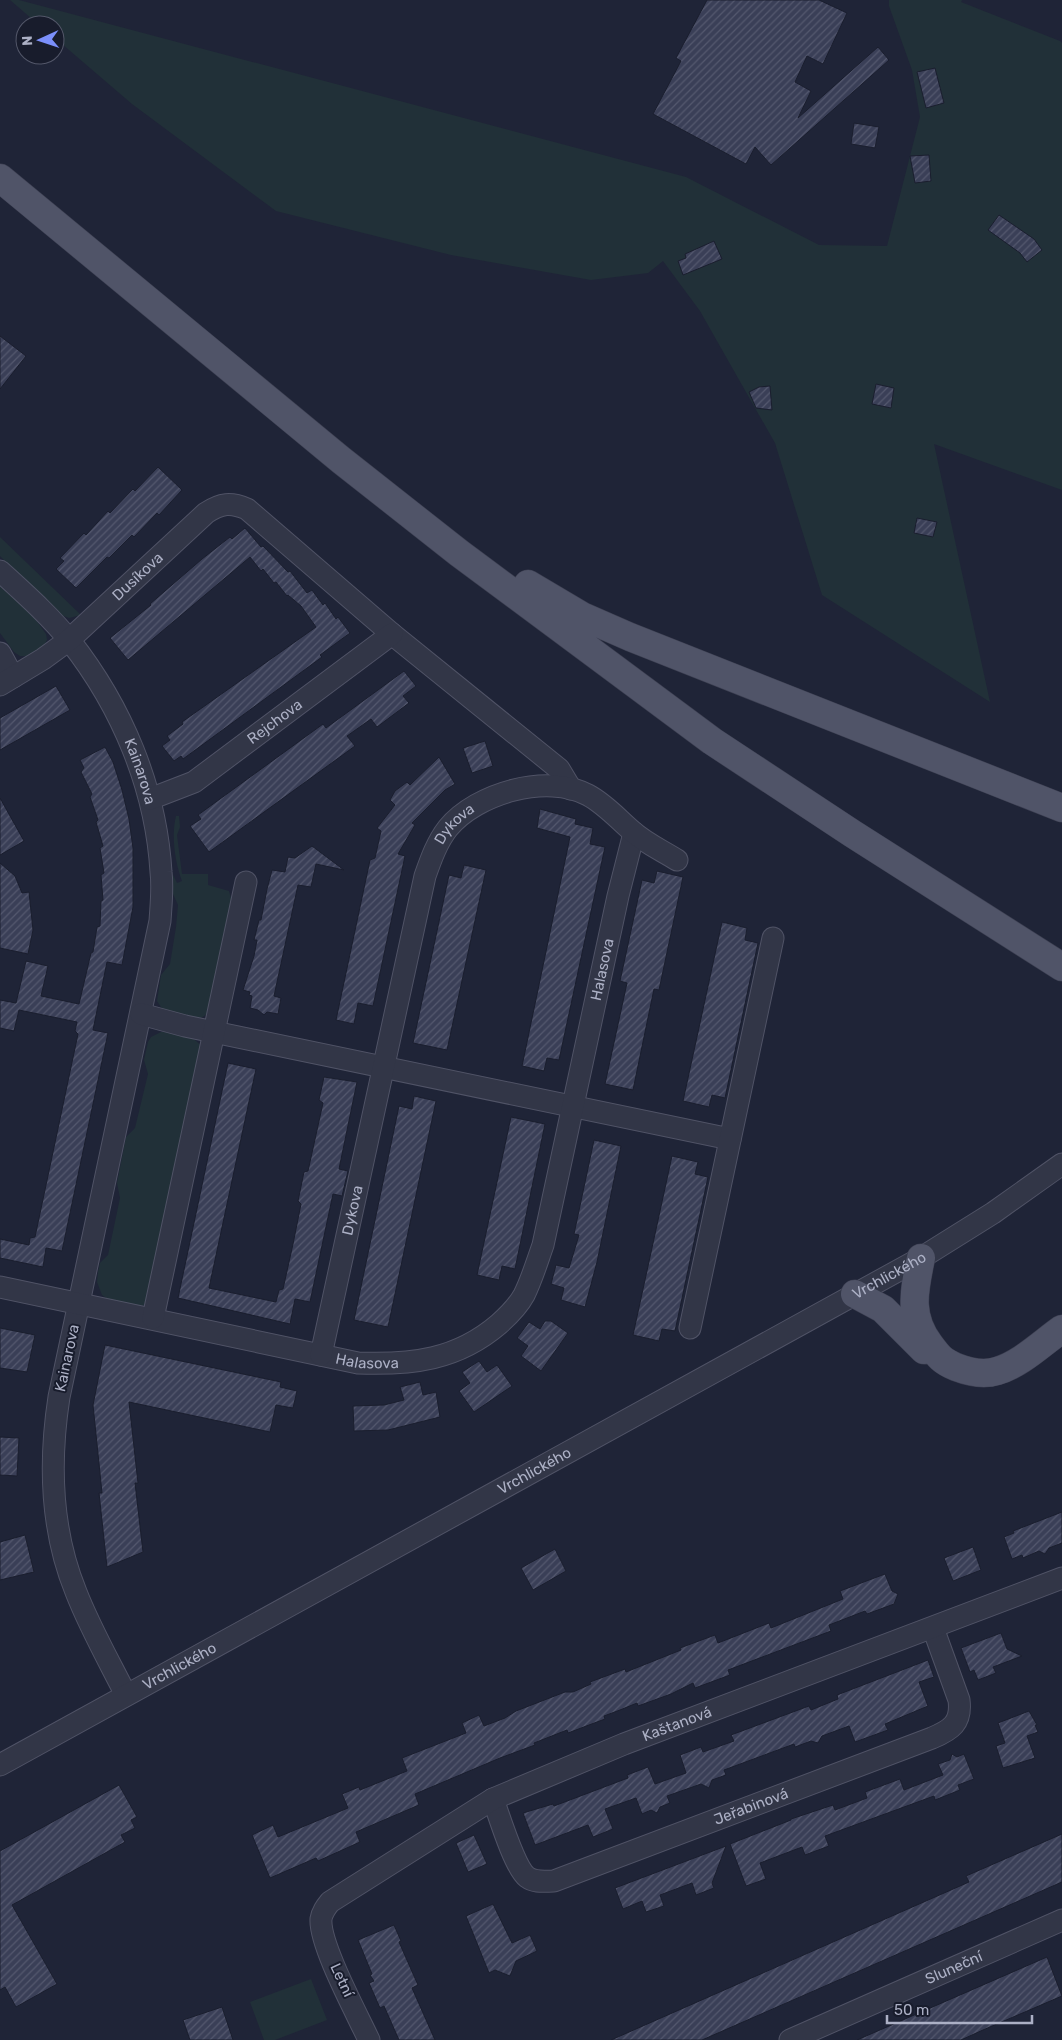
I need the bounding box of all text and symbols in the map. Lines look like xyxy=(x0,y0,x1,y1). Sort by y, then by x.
north arrow xyxy=(15,15,65,65)
text: N xyxy=(19,35,36,46)
street label: Dusíkova xyxy=(108,548,167,604)
street label: Rejchova xyxy=(244,695,306,748)
street label: Kainarova xyxy=(120,736,159,806)
street label: Dykova xyxy=(430,800,478,848)
street label: Halasova xyxy=(587,937,618,1002)
street label: Dykova xyxy=(338,1184,367,1237)
street label: Vrchlického xyxy=(849,1248,929,1303)
street label: Kainarova xyxy=(51,1323,83,1393)
street label: Halasova xyxy=(334,1350,399,1372)
street label: Vrchlického xyxy=(494,1443,574,1498)
street label: Vrchlického xyxy=(140,1639,220,1694)
street label: Kaštanová xyxy=(640,1703,714,1745)
street label: Jeřabinová xyxy=(711,1784,791,1829)
street label: Sluneční xyxy=(922,1947,986,1988)
street label: Letní xyxy=(326,1960,358,2001)
scale bar xyxy=(887,1992,1032,2024)
text: 50 m xyxy=(894,2001,929,2019)

